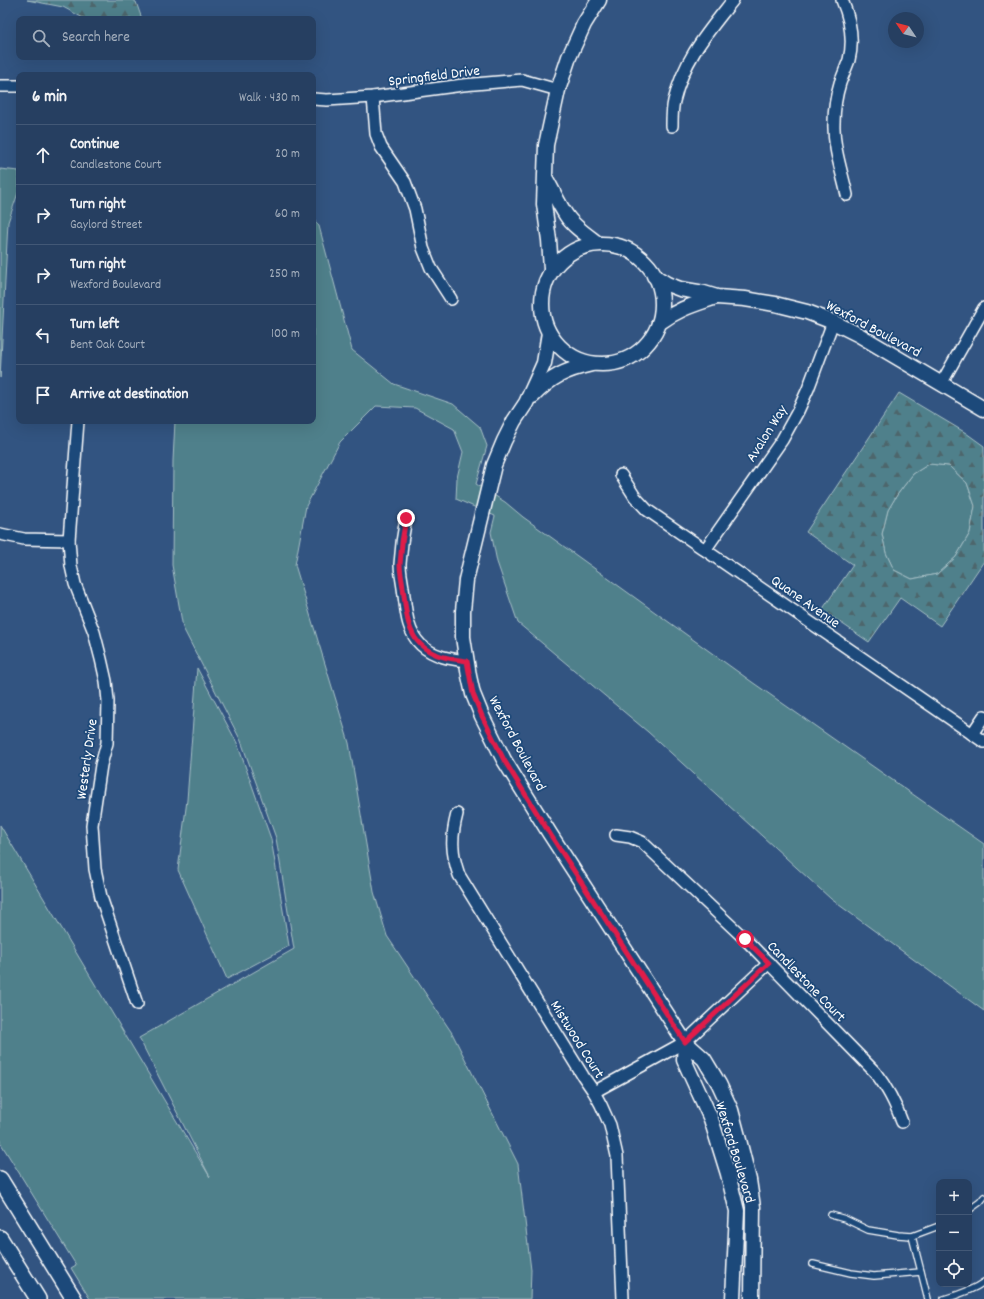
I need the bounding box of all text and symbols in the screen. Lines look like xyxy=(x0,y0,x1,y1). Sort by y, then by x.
north arrow xyxy=(888,12,924,48)
search box xyxy=(16,16,316,60)
icon: search xyxy=(30,27,52,49)
text: Search here xyxy=(62,27,130,49)
street label: Springfield Drive xyxy=(387,60,482,93)
text: 6 min xyxy=(32,86,67,110)
text: Walk · 430 m xyxy=(239,89,300,108)
text: Continue xyxy=(70,134,119,156)
icon: ahead xyxy=(32,144,54,166)
text: 20 m xyxy=(275,145,300,164)
text: Candlestone Court xyxy=(70,156,162,175)
text: Turn right xyxy=(70,194,126,216)
icon: right xyxy=(32,204,54,226)
text: 60 m xyxy=(275,205,300,224)
text: Gaylord Street xyxy=(70,216,142,235)
text: Turn right xyxy=(70,254,126,276)
icon: right xyxy=(32,264,54,286)
text: 250 m xyxy=(269,265,300,284)
text: Wexford Boulevard xyxy=(70,276,161,295)
street label: Wexford Boulevard xyxy=(822,295,925,364)
text: Turn left xyxy=(70,314,119,336)
icon: left xyxy=(32,324,54,346)
text: 100 m xyxy=(271,325,300,344)
text: Bent Oak Court xyxy=(70,336,145,355)
icon: arrive xyxy=(32,384,54,406)
text: Arrive at destination xyxy=(70,384,188,406)
street label: Avalon Way xyxy=(741,400,794,467)
route end xyxy=(397,509,415,527)
street label: Quane Avenue xyxy=(766,571,844,635)
street label: Wexford Boulevard xyxy=(482,692,551,795)
street label: Westerly Drive xyxy=(71,717,105,801)
route start xyxy=(736,930,754,948)
street label: Candlestone Court xyxy=(761,937,851,1028)
street label: Mistwood Court xyxy=(544,997,609,1084)
street label: Wexford Boulevard xyxy=(708,1099,760,1206)
map controls xyxy=(936,1179,972,1287)
button: + xyxy=(936,1179,972,1215)
button: − xyxy=(936,1215,972,1251)
button: locate xyxy=(936,1251,972,1287)

